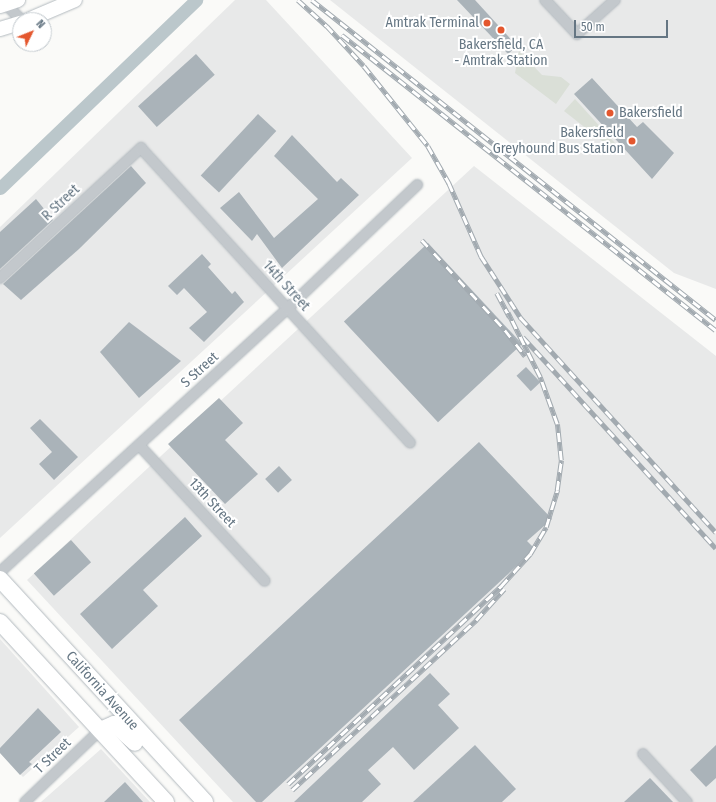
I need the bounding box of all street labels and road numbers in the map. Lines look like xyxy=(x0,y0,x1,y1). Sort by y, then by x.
street label: R Street xyxy=(39,181,83,225)
street label: 14th Street xyxy=(259,257,313,315)
street label: S Street xyxy=(178,349,222,391)
street label: 13th Street xyxy=(185,475,239,531)
street label: California Avenue xyxy=(62,648,142,734)
street label: T Street xyxy=(31,735,75,777)

